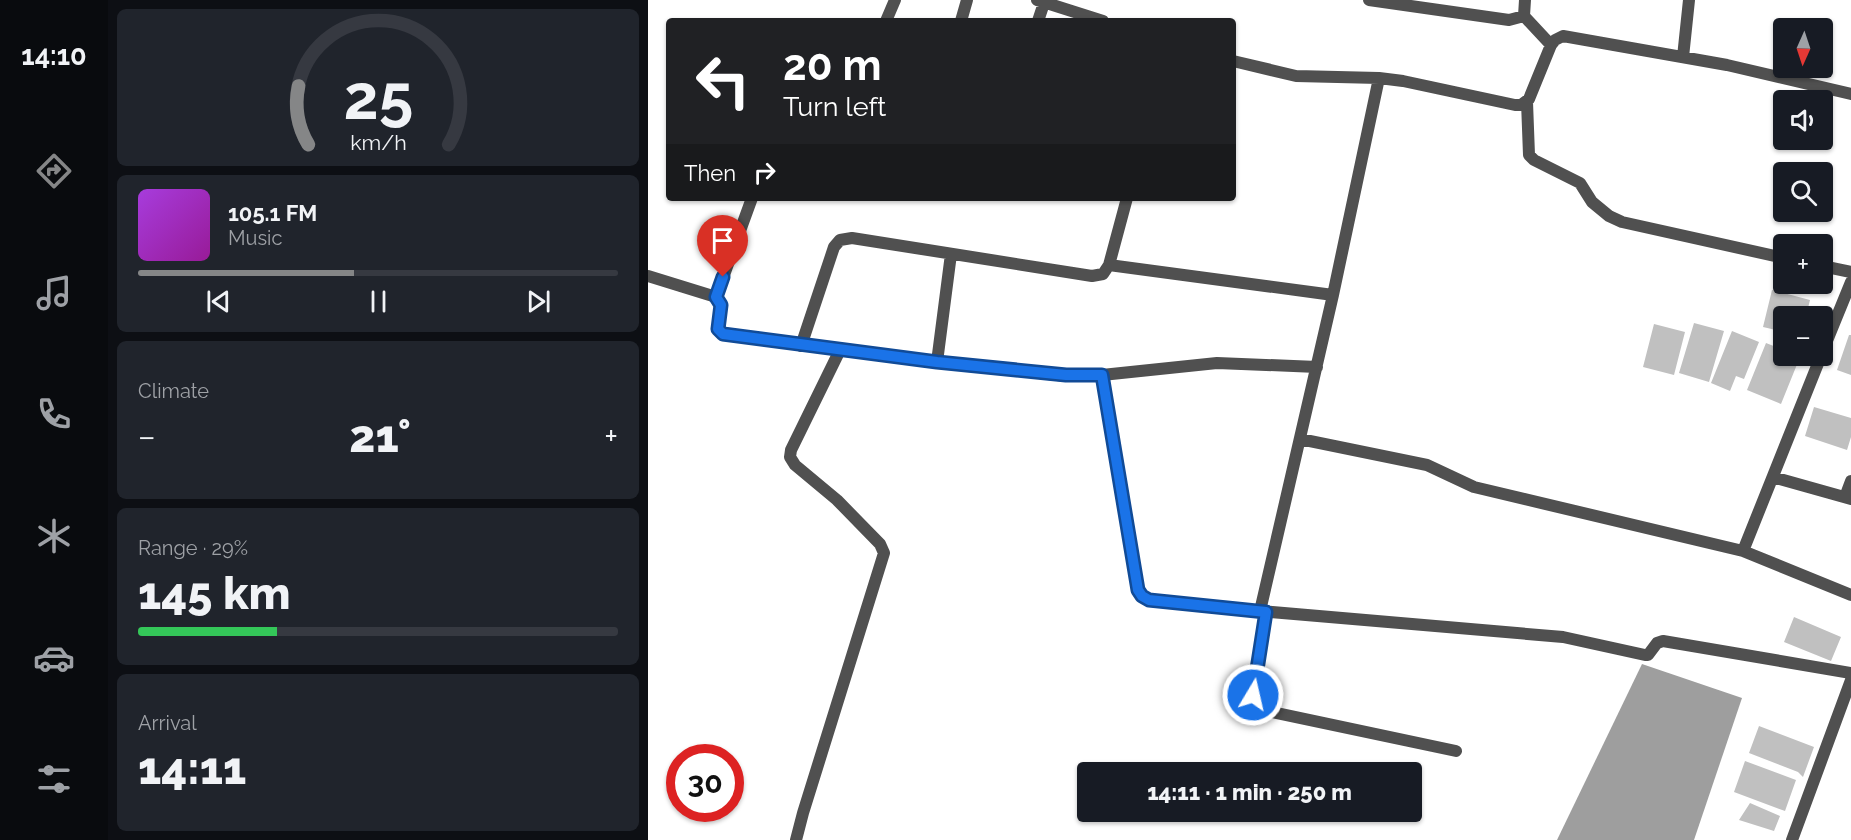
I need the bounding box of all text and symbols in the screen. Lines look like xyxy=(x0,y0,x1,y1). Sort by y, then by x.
north arrow xyxy=(1773,18,1833,78)
map controls xyxy=(1773,18,1833,366)
text: 14:10 xyxy=(21,40,87,71)
text: 20 m xyxy=(783,41,882,90)
icon: left xyxy=(684,42,762,120)
text: 25 xyxy=(343,60,413,134)
button: sound xyxy=(1773,90,1833,150)
text: Turn left xyxy=(783,91,886,122)
text: km/h xyxy=(350,130,406,155)
icon: directions xyxy=(33,150,75,192)
icon: right xyxy=(748,156,781,189)
text: Then xyxy=(684,160,736,186)
button: search xyxy=(1773,162,1833,222)
text: 105.1 FM xyxy=(228,200,317,226)
pin xyxy=(697,215,748,277)
icon: arrive xyxy=(706,224,739,257)
text: Music xyxy=(228,226,282,250)
button: + xyxy=(1773,234,1833,294)
icon: music xyxy=(33,272,75,314)
icon: previous xyxy=(202,285,235,318)
icon: pause xyxy=(362,285,395,318)
icon: next xyxy=(522,285,555,318)
button: − xyxy=(1773,306,1833,366)
text: Climate xyxy=(138,379,209,403)
icon: phone xyxy=(33,393,75,435)
text: 21° xyxy=(349,410,411,463)
text: − xyxy=(138,417,156,456)
text: + xyxy=(604,417,618,456)
icon: climate xyxy=(33,515,75,557)
text: Range · 29% xyxy=(138,536,248,560)
text: 145 km xyxy=(138,567,291,620)
icon: car xyxy=(33,637,75,679)
position arrow xyxy=(1221,663,1285,727)
text: Arrival xyxy=(138,711,197,735)
text: 14:11 xyxy=(138,742,246,795)
speed limit sign: 30 xyxy=(666,744,744,822)
icon: filters xyxy=(33,758,75,800)
text: 14:11 · 1 min · 250 m xyxy=(1147,779,1352,805)

